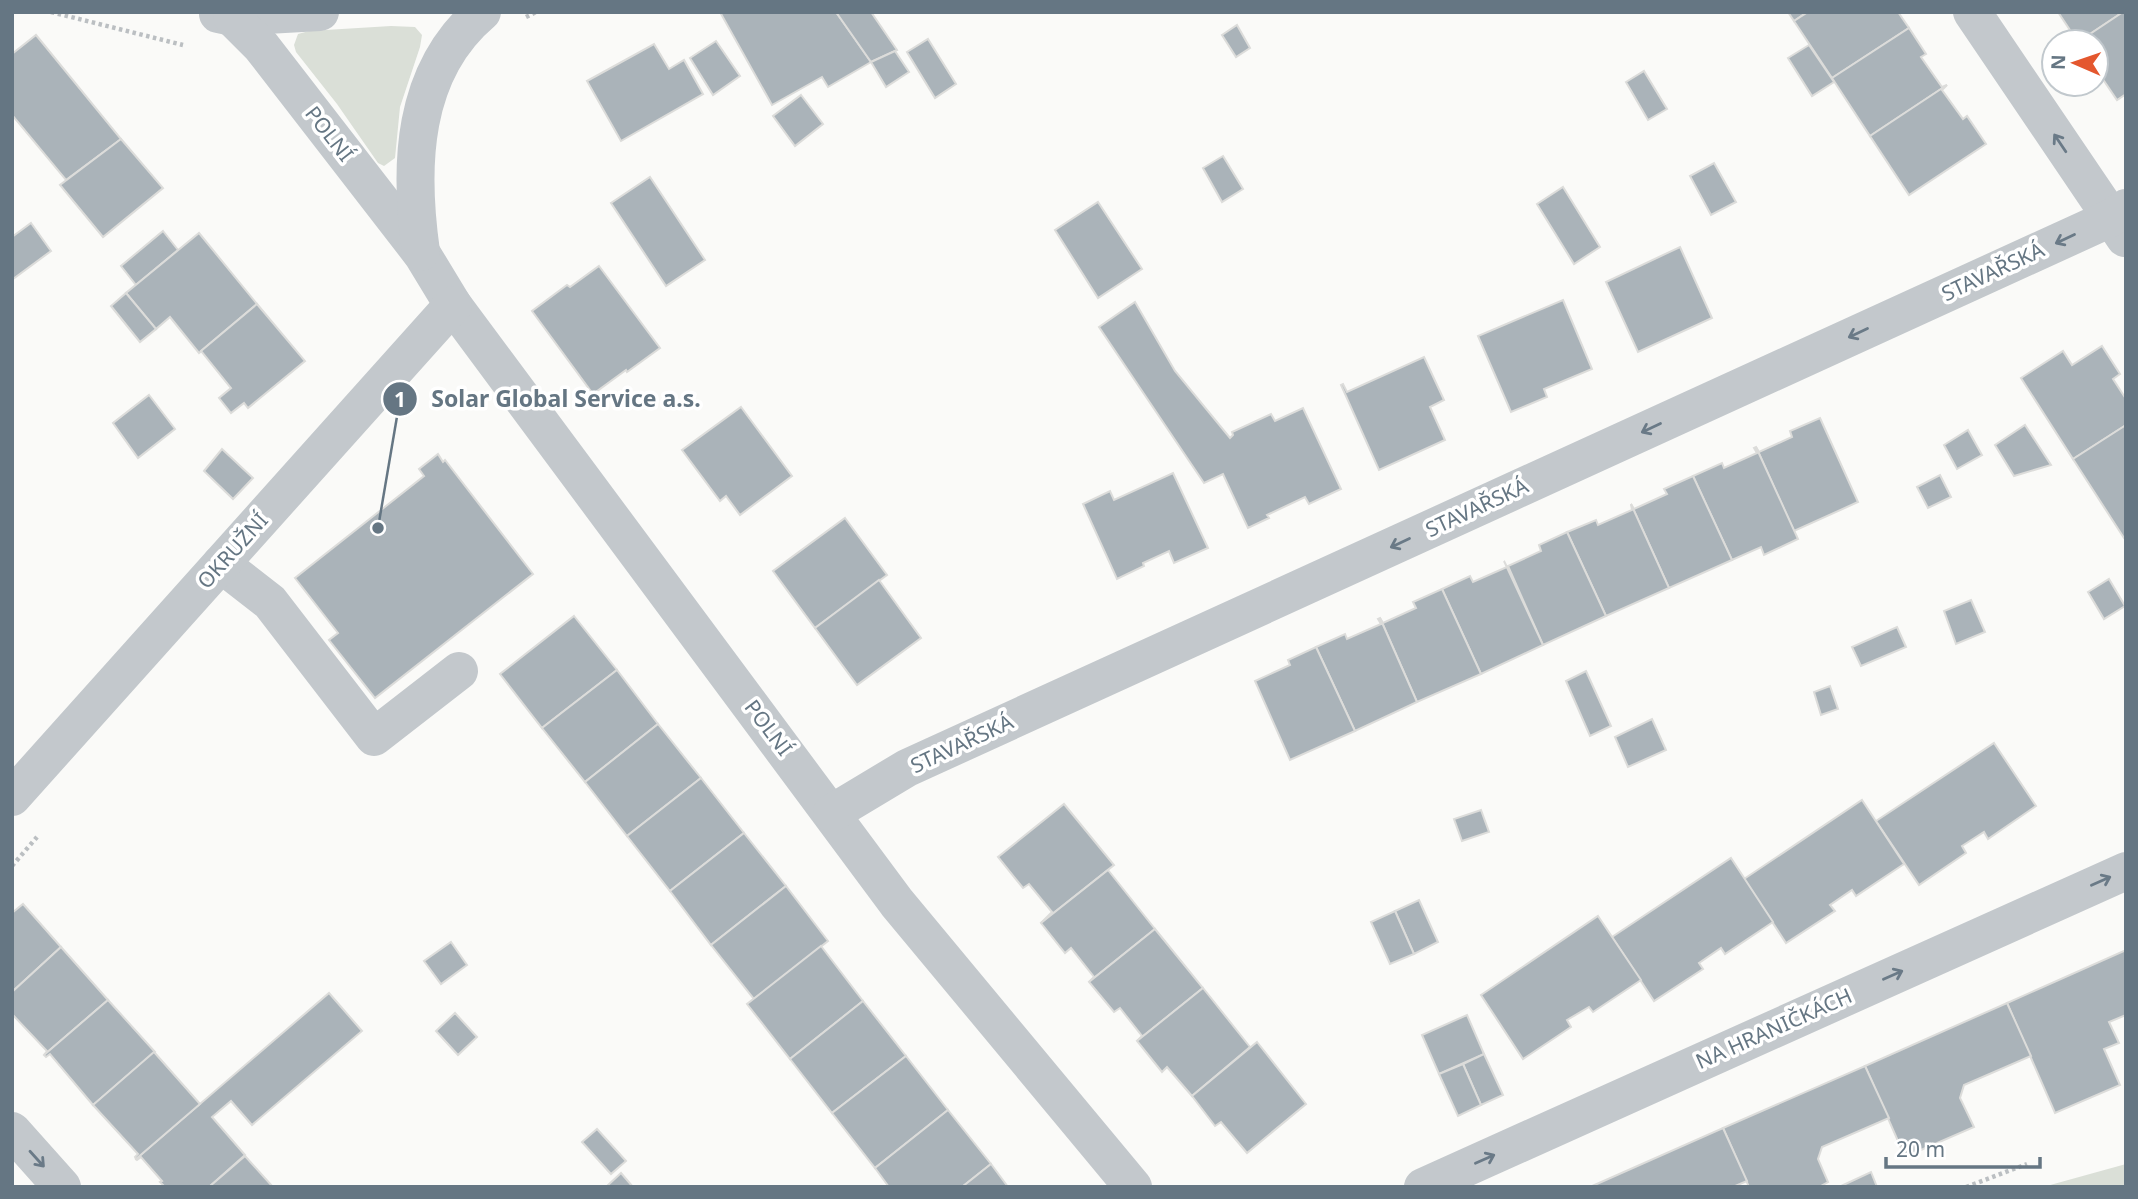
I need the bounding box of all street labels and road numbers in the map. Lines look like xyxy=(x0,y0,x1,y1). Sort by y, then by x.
street label: POLNÍ xyxy=(299,100,360,167)
street label: STAVAŘSKÁ xyxy=(1937,235,2049,307)
street label: STAVAŘSKÁ xyxy=(1421,471,1533,543)
street label: OKRUŽNÍ xyxy=(191,506,274,594)
street label: POLNÍ xyxy=(739,694,799,761)
street label: STAVAŘSKÁ xyxy=(906,707,1018,779)
street label: NA HRANIČKÁCH xyxy=(1691,981,1856,1075)

